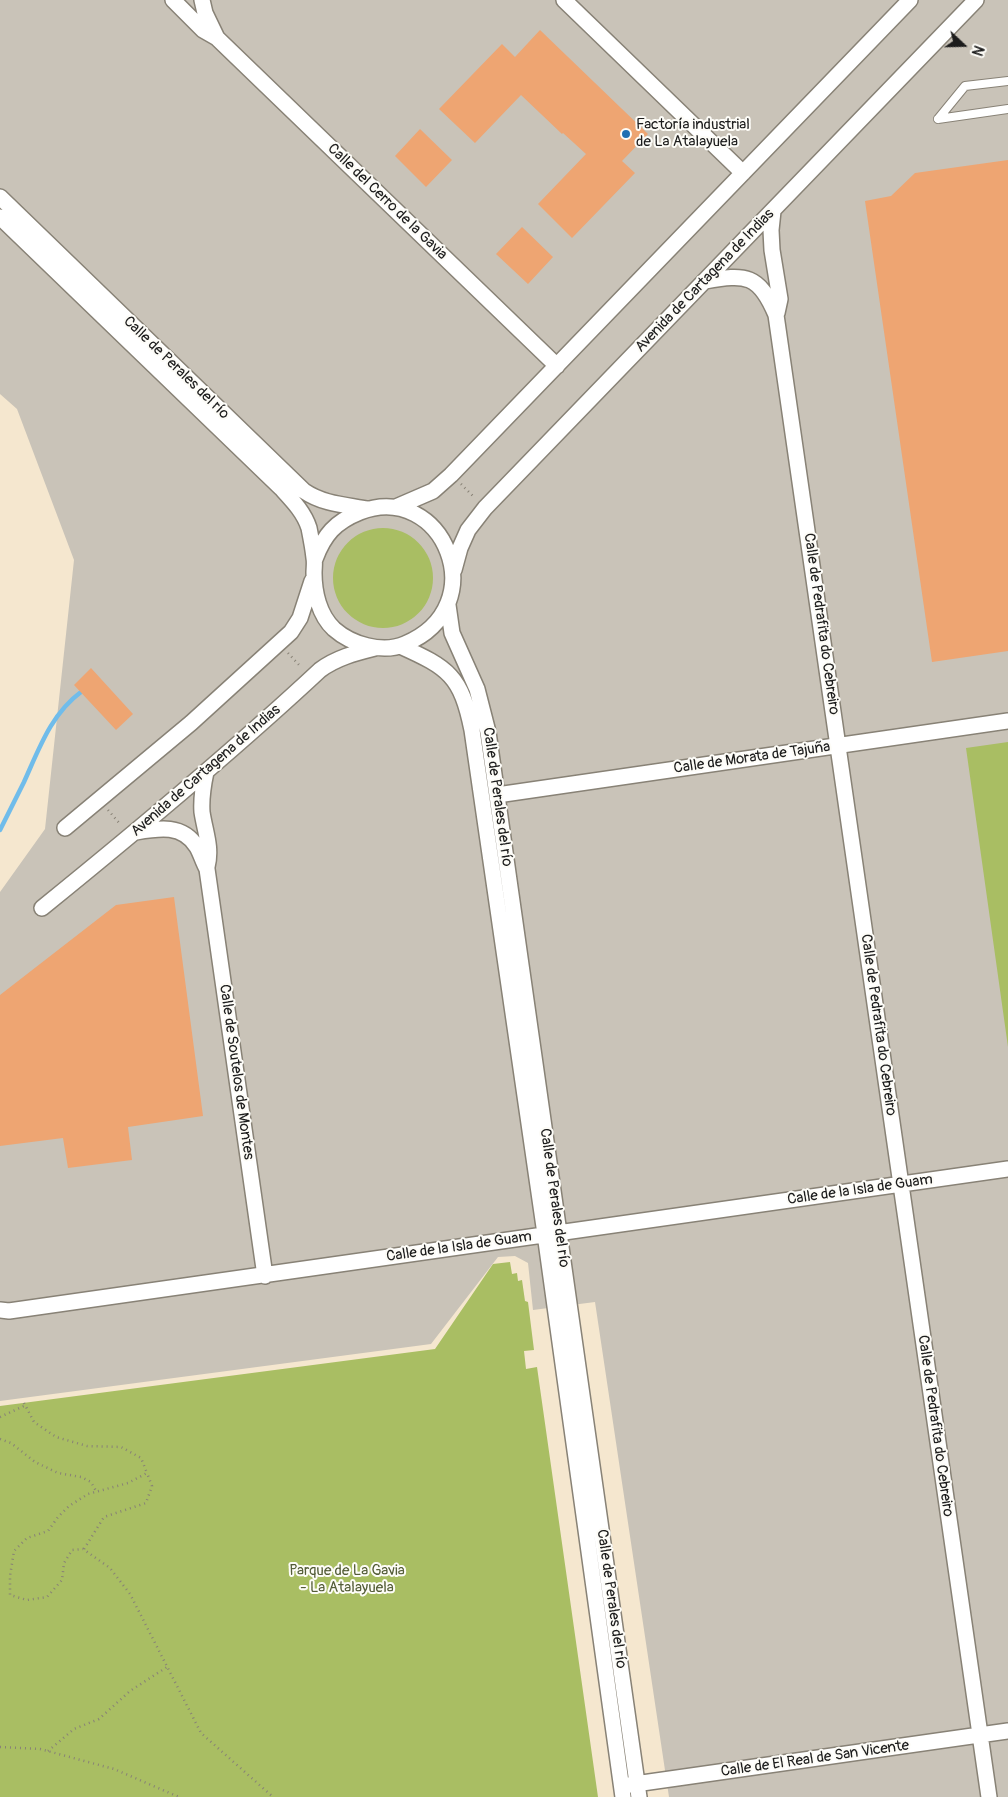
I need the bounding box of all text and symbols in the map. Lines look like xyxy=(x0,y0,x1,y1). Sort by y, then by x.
north arrow xyxy=(938,20,988,70)
text: N xyxy=(968,43,987,58)
place label: Factoría industrial de La Atalayuela xyxy=(636,116,750,151)
marker: Factoría industrial de La Atalayuela xyxy=(620,128,632,140)
street label: Calle del Cerro de la Gavia xyxy=(323,140,451,264)
street label: Avenida de Cartagena de Indias xyxy=(632,206,778,356)
street label: Calle de Perales del río xyxy=(119,313,233,423)
street label: Calle de Pedrafita do Cebreiro xyxy=(799,532,843,716)
street label: Avenida de Cartagena de Indias xyxy=(128,701,284,841)
street label: Calle de Perales del río xyxy=(478,726,516,868)
street label: Calle de Morata de Tajuña xyxy=(672,738,832,778)
street label: Calle de Pedrafita do Cebreiro xyxy=(856,933,900,1117)
street label: Calle de Soutelos de Montes xyxy=(215,983,257,1161)
street label: Calle de Perales del río xyxy=(535,1127,573,1269)
street label: Calle de la Isla de Guam xyxy=(786,1171,934,1209)
street label: Calle de la Isla de Guam xyxy=(385,1228,533,1266)
street label: Calle de Pedrafita do Cebreiro xyxy=(913,1334,957,1518)
street label: Calle de Perales del río xyxy=(592,1528,630,1670)
park label: Parque de La Gavia - La Atalayuela xyxy=(289,1562,405,1597)
street label: Calle de El Real de San Vicente xyxy=(720,1737,910,1781)

